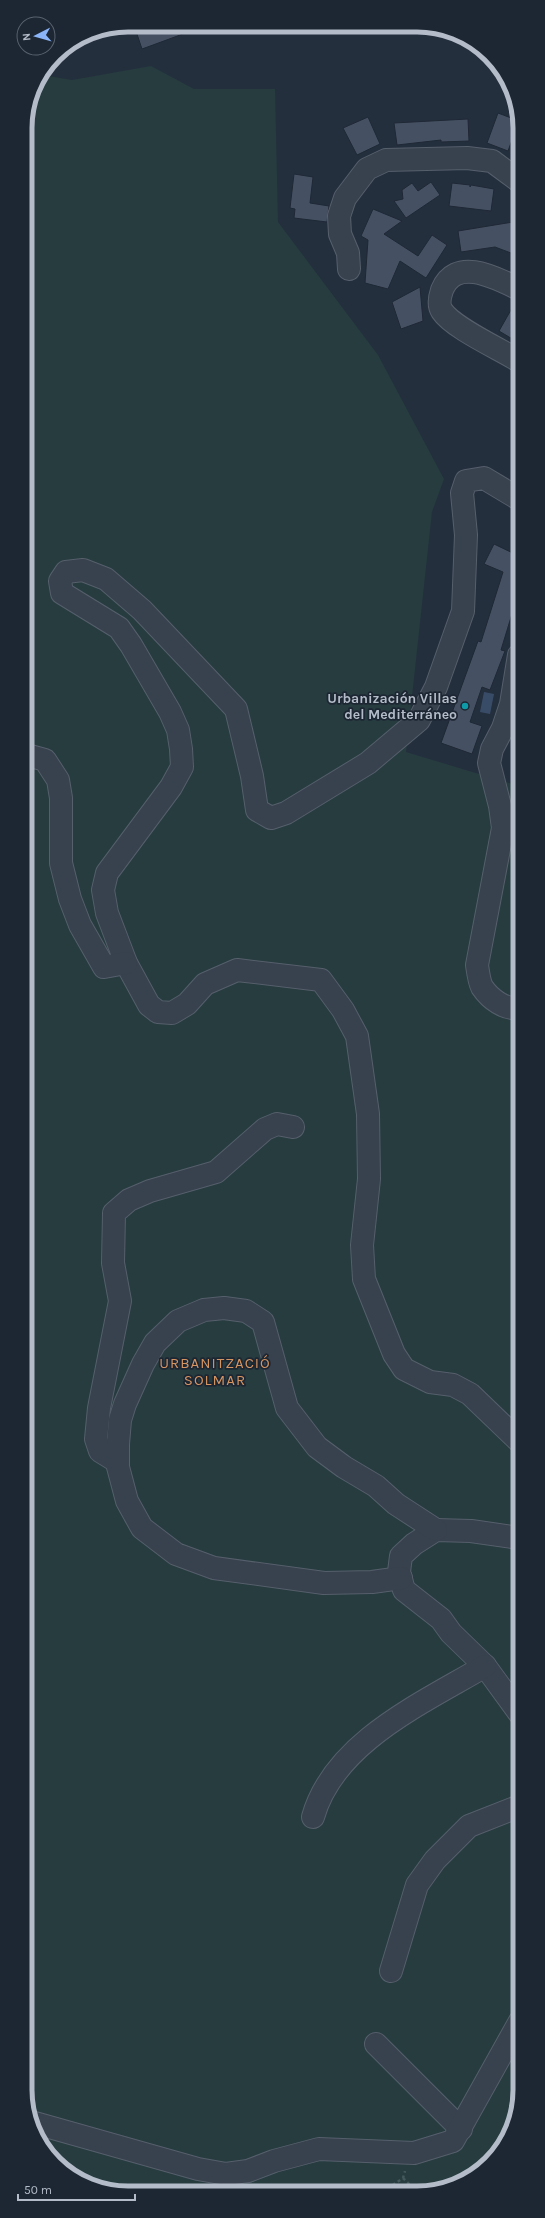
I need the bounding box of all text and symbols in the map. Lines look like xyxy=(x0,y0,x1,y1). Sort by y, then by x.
north arrow xyxy=(16,16,56,56)
text: N xyxy=(20,32,33,42)
place label: Urbanización Villas del Mediterráneo xyxy=(327,690,457,723)
marker: Urbanización Villas del Mediterráneo xyxy=(460,701,470,711)
district label: URBANITZACIÓ SOLMAR xyxy=(159,1354,271,1389)
scale bar xyxy=(18,2176,135,2202)
text: 50 m xyxy=(24,2183,52,2197)

